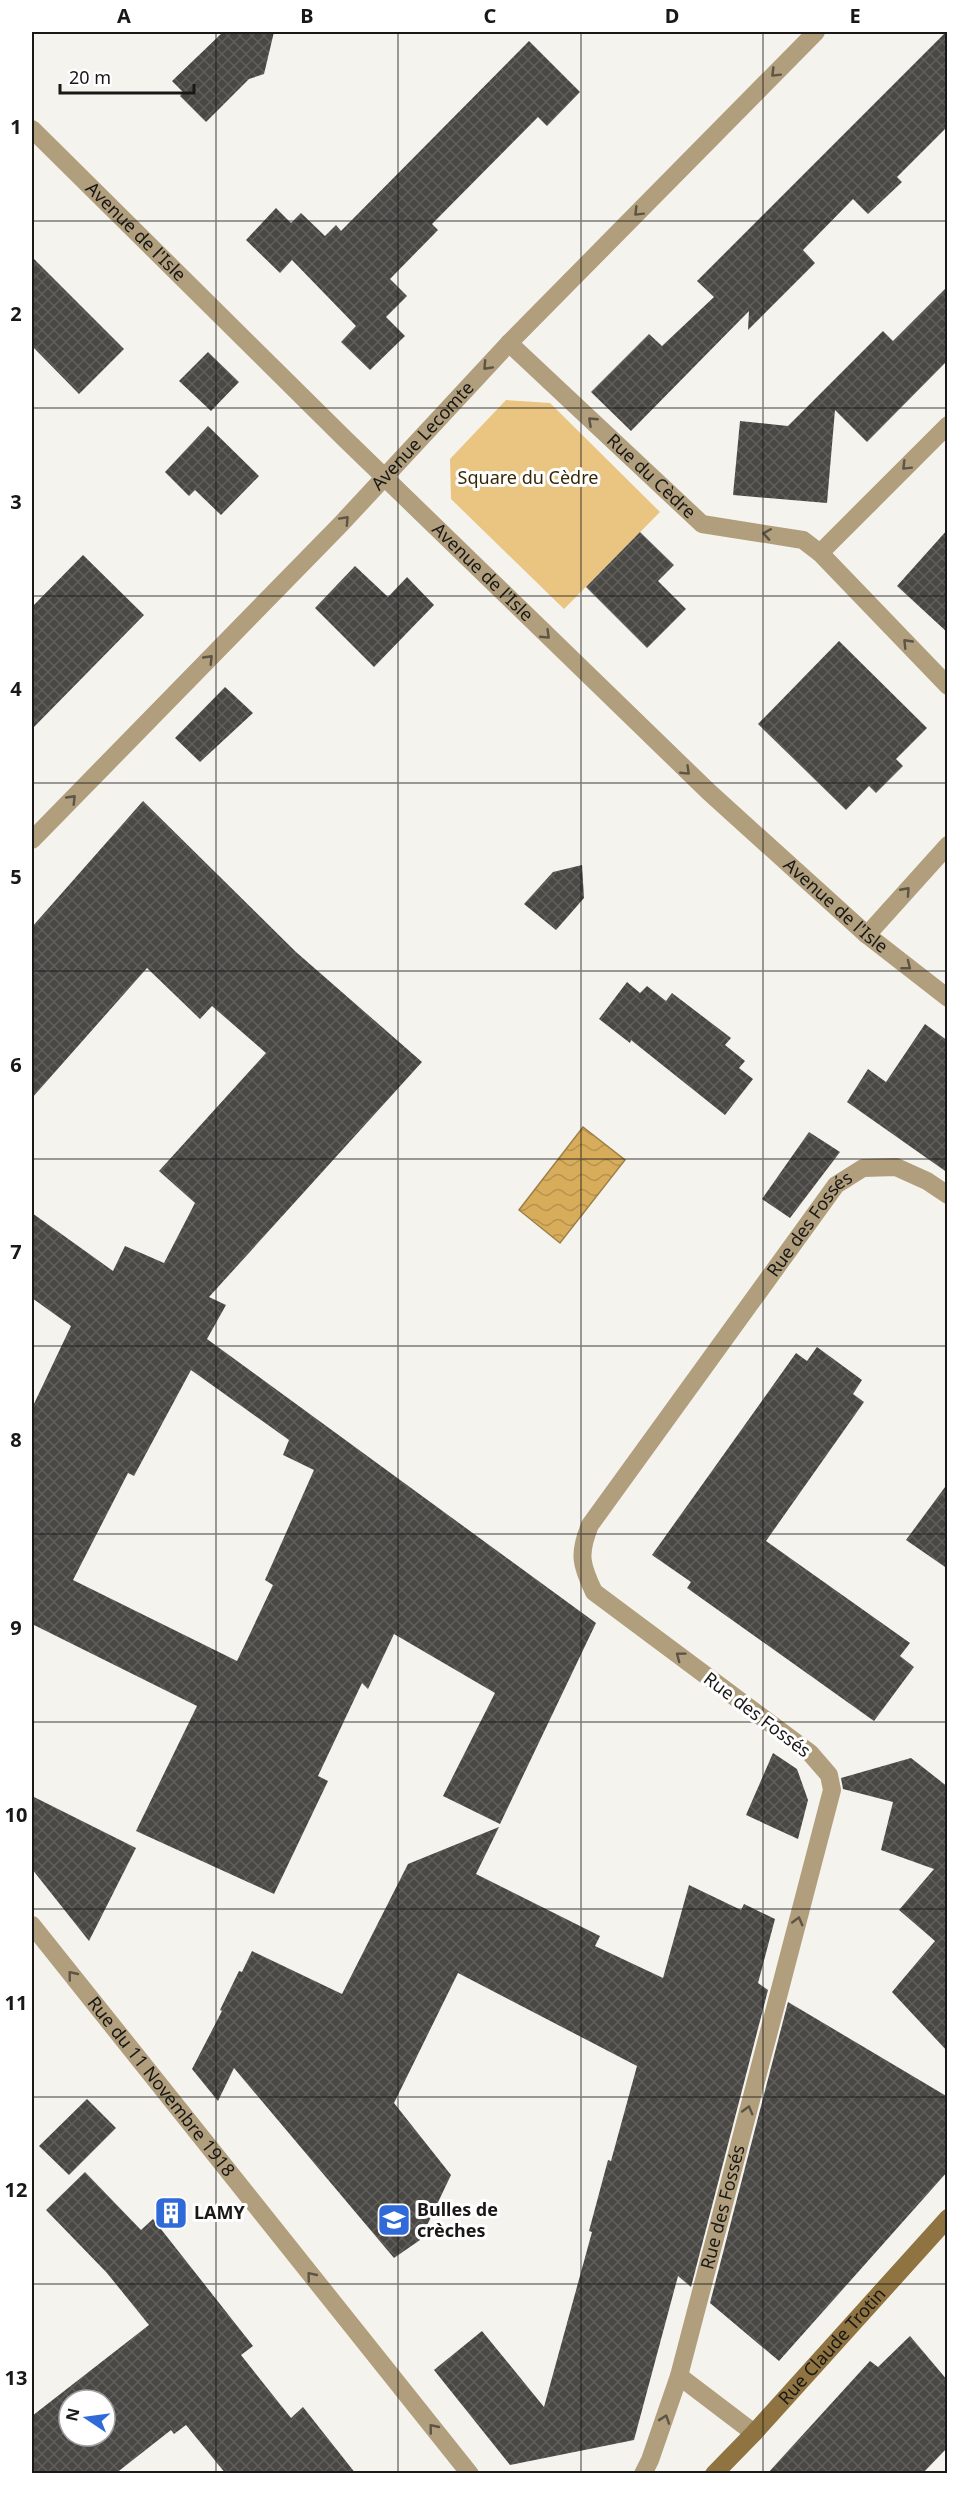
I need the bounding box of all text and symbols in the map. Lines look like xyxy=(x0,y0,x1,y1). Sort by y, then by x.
text: A xyxy=(117,2,131,29)
text: B xyxy=(300,2,314,29)
text: C xyxy=(484,2,497,29)
text: D xyxy=(665,2,679,29)
text: E xyxy=(849,2,861,29)
scale bar xyxy=(60,57,194,95)
text: 20 m xyxy=(69,65,111,89)
one-way arrow xyxy=(772,66,783,77)
text: 1 xyxy=(10,113,22,140)
street label: Avenue de l'Isle xyxy=(81,176,192,286)
one-way arrow xyxy=(635,204,646,215)
text: 2 xyxy=(10,300,22,327)
one-way arrow xyxy=(483,360,494,370)
street label: Avenue Lecomte xyxy=(365,376,479,495)
one-way arrow xyxy=(588,417,599,428)
street label: Rue du Cèdre xyxy=(602,428,702,523)
one-way arrow xyxy=(903,459,914,470)
park label: Square du Cèdre xyxy=(458,465,598,489)
text: 3 xyxy=(10,488,22,515)
one-way arrow xyxy=(338,516,349,526)
street label: Avenue de l'Isle xyxy=(427,517,539,626)
one-way arrow xyxy=(762,528,772,541)
one-way arrow xyxy=(540,628,550,639)
one-way arrow xyxy=(903,640,914,650)
one-way arrow xyxy=(201,656,212,667)
text: 4 xyxy=(10,675,22,702)
one-way arrow xyxy=(679,763,690,774)
one-way arrow xyxy=(65,795,76,806)
street label: Avenue de l'Isle xyxy=(779,852,893,958)
text: 5 xyxy=(10,863,22,890)
one-way arrow xyxy=(899,888,910,898)
one-way arrow xyxy=(901,959,912,970)
text: 6 xyxy=(10,1051,22,1078)
street label: Rue des Fossés xyxy=(761,1165,856,1281)
text: 7 xyxy=(10,1238,22,1265)
text: 8 xyxy=(10,1426,22,1453)
text: 9 xyxy=(10,1614,22,1641)
one-way arrow xyxy=(675,1652,686,1663)
street label: Rue des Fossés xyxy=(699,1666,816,1762)
text: 10 xyxy=(5,1801,27,1828)
one-way arrow xyxy=(791,1916,803,1927)
one-way arrow xyxy=(68,1971,79,1982)
text: 11 xyxy=(5,1989,27,2016)
street label: Rue du 11 Novembre 1918 xyxy=(83,1991,241,2181)
one-way arrow xyxy=(741,2105,754,2115)
street label: Rue des Fossés xyxy=(694,2142,750,2272)
text: 12 xyxy=(5,2176,27,2203)
building icon: LAMY xyxy=(153,2195,189,2231)
place label: Bulles de crèches xyxy=(417,2197,498,2242)
place label: LAMY xyxy=(194,2200,245,2224)
school or university icon: Bulles de crèches xyxy=(376,2202,412,2238)
one-way arrow xyxy=(308,2271,319,2282)
street label: Rue Claude Trotin xyxy=(772,2282,891,2409)
text: 13 xyxy=(5,2364,27,2391)
north arrow xyxy=(57,2388,117,2448)
text: N xyxy=(60,2406,85,2423)
one-way arrow xyxy=(657,2414,670,2425)
one-way arrow xyxy=(430,2424,441,2435)

